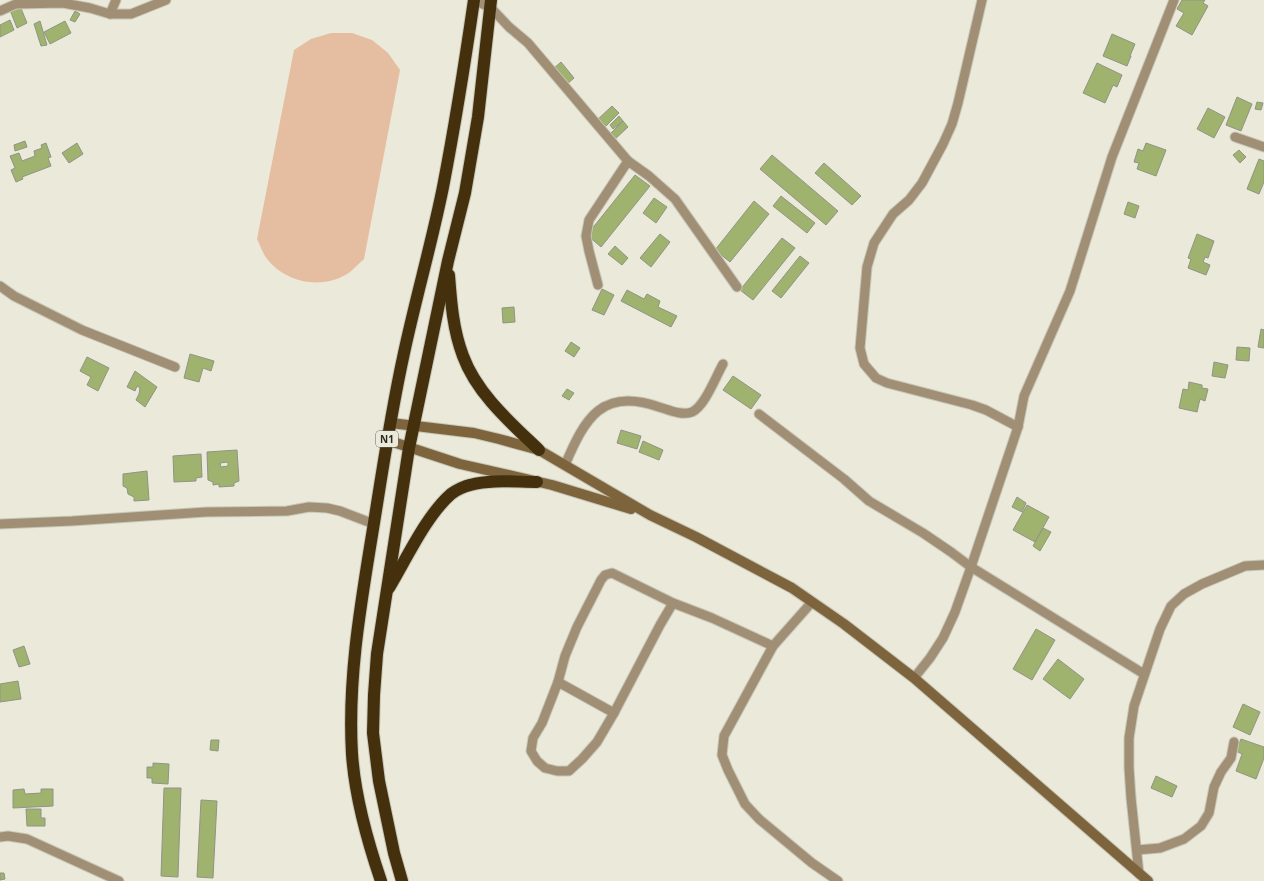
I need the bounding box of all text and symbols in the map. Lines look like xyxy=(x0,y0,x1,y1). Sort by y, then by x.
road number: N1 xyxy=(376,431,398,447)

